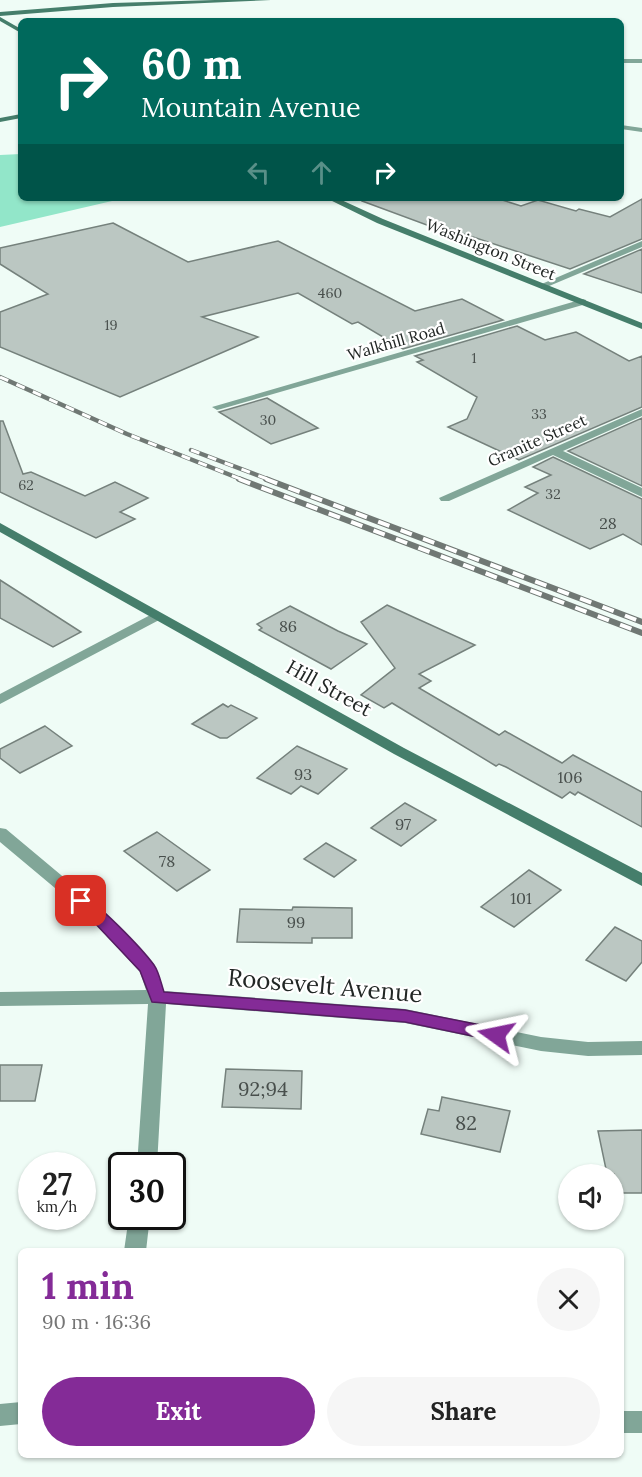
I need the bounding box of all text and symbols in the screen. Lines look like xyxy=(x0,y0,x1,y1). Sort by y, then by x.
text: 60 m xyxy=(141,37,242,91)
icon: right xyxy=(42,42,120,120)
text: Mountain Avenue xyxy=(141,90,361,124)
icon: left xyxy=(242,156,275,189)
icon: ahead xyxy=(305,156,338,189)
icon: right xyxy=(368,156,401,189)
street label: Washington Street xyxy=(423,214,560,285)
house number: 460 xyxy=(318,284,342,302)
house number: 19 xyxy=(104,316,118,334)
street label: Walkhill Road xyxy=(345,317,448,364)
house number: 1 xyxy=(471,349,477,367)
house number: 33 xyxy=(531,405,547,423)
street label: Granite Street xyxy=(484,409,590,471)
house number: 30 xyxy=(260,411,276,429)
house number: 62 xyxy=(18,476,34,494)
house number: 32 xyxy=(545,485,561,503)
house number: 28 xyxy=(599,513,617,533)
house number: 86 xyxy=(279,616,297,636)
street label: Hill Street xyxy=(282,654,377,721)
house number: 93 xyxy=(294,764,312,784)
house number: 106 xyxy=(557,767,583,787)
house number: 97 xyxy=(395,814,412,834)
house number: 78 xyxy=(159,851,175,871)
pin xyxy=(55,875,106,926)
icon: arrive xyxy=(64,884,97,917)
house number: 101 xyxy=(510,888,532,908)
house number: 99 xyxy=(287,912,305,932)
street label: Roosevelt Avenue xyxy=(226,962,424,1009)
position arrow xyxy=(464,1003,528,1067)
house number: 92;94 xyxy=(238,1076,288,1101)
house number: 82 xyxy=(455,1110,477,1135)
speed limit sign: 30 xyxy=(108,1152,186,1230)
map controls xyxy=(558,1164,624,1230)
button: sound xyxy=(558,1164,624,1230)
text: 27 xyxy=(42,1165,72,1203)
text: km/h xyxy=(37,1197,77,1216)
text: 1 min xyxy=(42,1263,134,1309)
button: close xyxy=(537,1268,600,1331)
text: 90 m · 16:36 xyxy=(42,1309,151,1334)
button: Exit xyxy=(42,1377,315,1446)
button: Share xyxy=(327,1377,600,1446)

